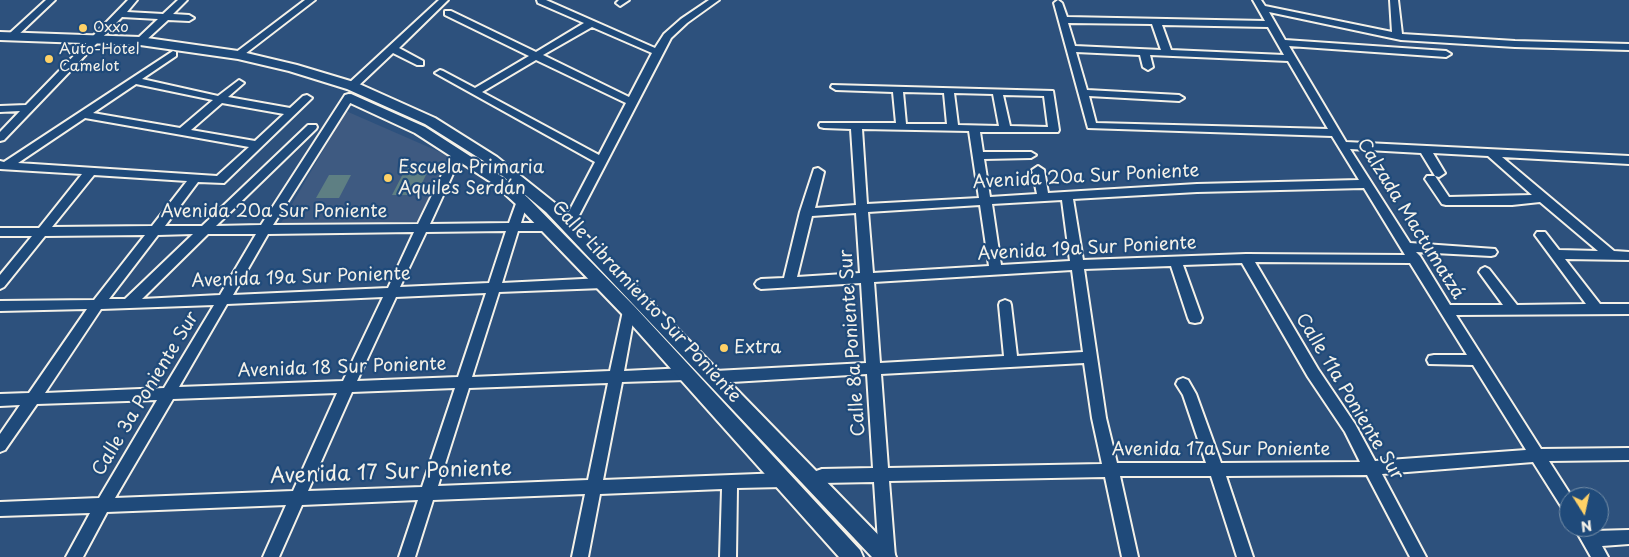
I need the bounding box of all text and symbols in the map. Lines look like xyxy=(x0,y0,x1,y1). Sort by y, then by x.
place label: Oxxo xyxy=(93,19,129,37)
marker: Oxxo xyxy=(77,22,89,34)
place label: Auto-Hotel Camelot xyxy=(59,41,139,76)
marker: Auto-Hotel Camelot xyxy=(43,53,55,65)
street label: Calzada Mactumatzá xyxy=(1352,135,1468,303)
place label: Escuela Primaria Aquiles Serdán xyxy=(398,157,544,200)
street label: Avenida 20a Sur Poniente xyxy=(972,160,1200,194)
marker: Escuela Primaria Aquiles Serdán xyxy=(382,172,394,184)
street label: Calle Libramiento Sur Poniente xyxy=(547,197,745,407)
street label: Avenida 20a Sur Poniente xyxy=(161,201,387,223)
street label: Avenida 19a Sur Poniente xyxy=(977,232,1197,266)
street label: Calle 8a Poniente Sur xyxy=(836,249,870,437)
street label: Avenida 19a Sur Poniente xyxy=(191,263,411,293)
street label: Calle 3a Poniente Sur xyxy=(88,308,204,480)
street label: Calle 11a Poniente Sur xyxy=(1291,310,1407,484)
place label: Extra xyxy=(734,337,781,359)
marker: Extra xyxy=(718,342,730,354)
street label: Avenida 18 Sur Poniente xyxy=(237,354,447,382)
street label: Avenida 17a Sur Poniente xyxy=(1112,439,1330,461)
street label: Avenida 17 Sur Poniente xyxy=(270,456,512,490)
north arrow xyxy=(1559,487,1609,537)
text: N xyxy=(1579,515,1594,538)

